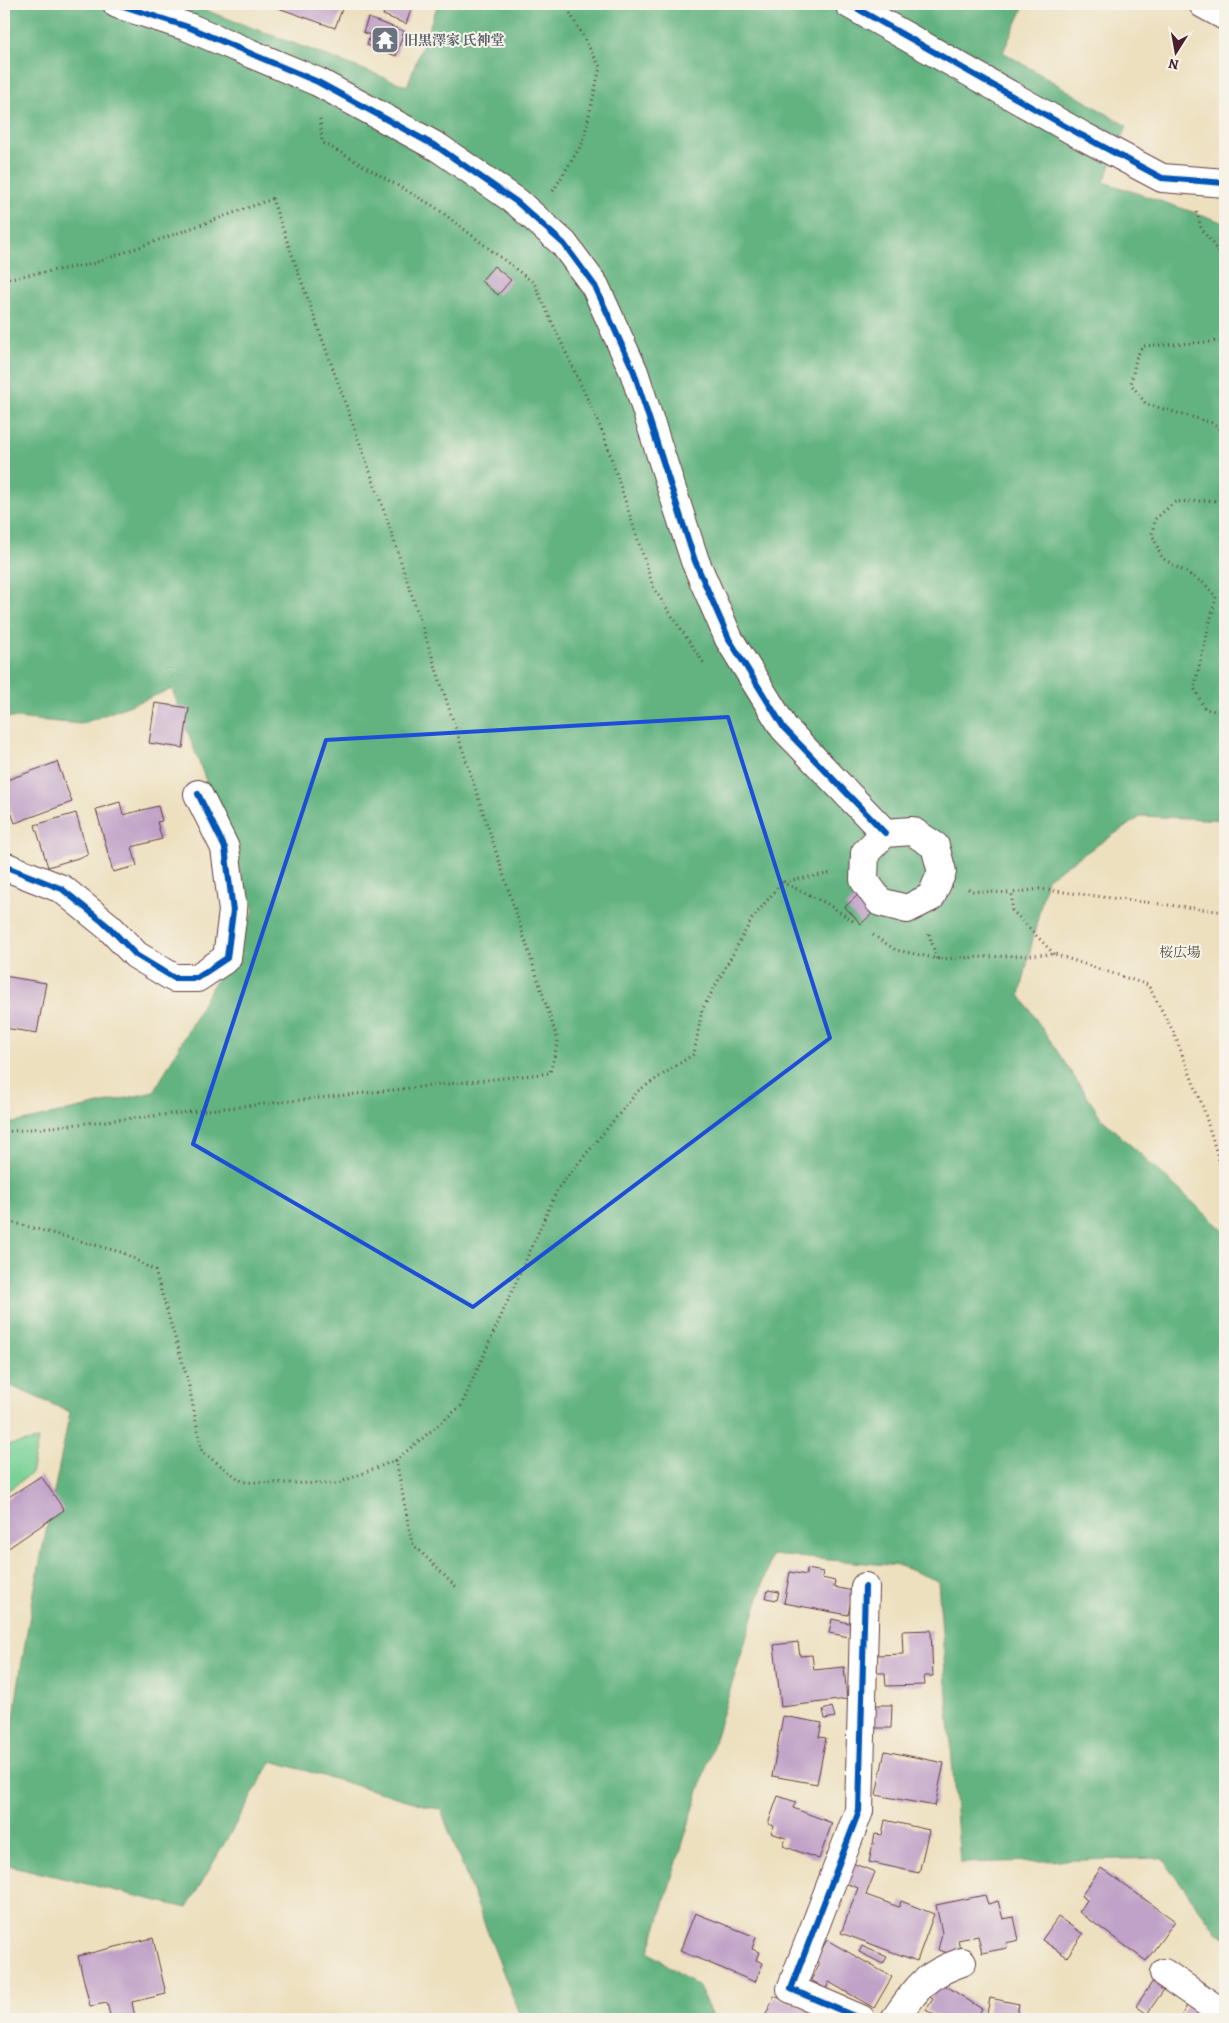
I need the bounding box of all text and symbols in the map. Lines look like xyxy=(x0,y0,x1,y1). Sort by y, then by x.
temple icon: 旧黒澤家 氏神堂 xyxy=(370,25,400,55)
north arrow xyxy=(1152,28,1202,78)
place label: 旧黒澤家 氏神堂 xyxy=(404,31,504,50)
text: N xyxy=(1167,54,1180,75)
park label: 桜広場 xyxy=(1159,943,1201,962)

